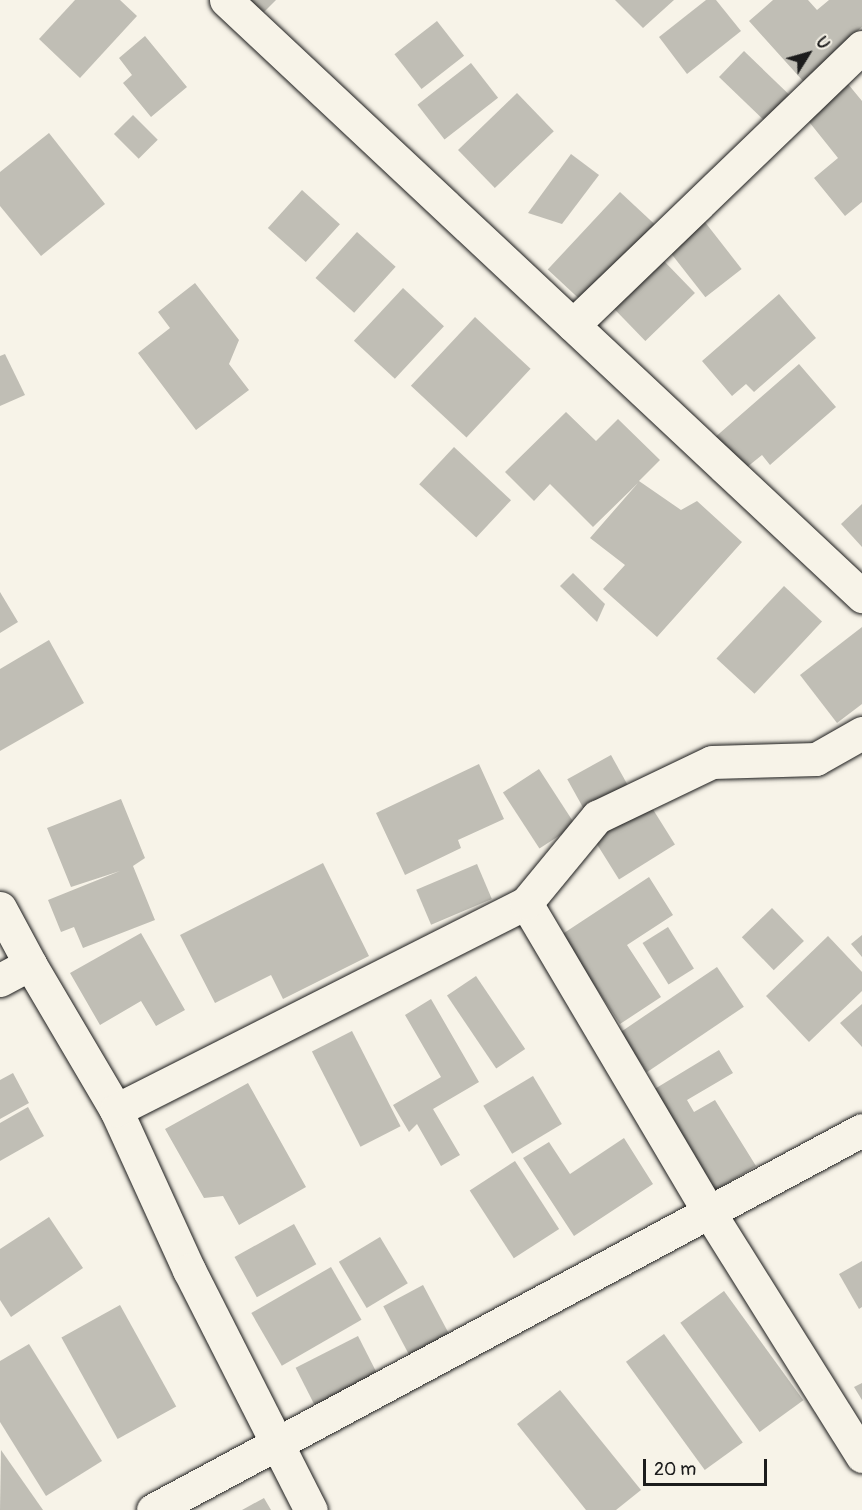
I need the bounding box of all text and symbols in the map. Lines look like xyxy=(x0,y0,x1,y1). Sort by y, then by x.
north arrow xyxy=(778,24,838,84)
text: U xyxy=(811,33,834,53)
scale bar xyxy=(646,1447,770,1485)
text: 20 m xyxy=(654,1458,696,1481)

